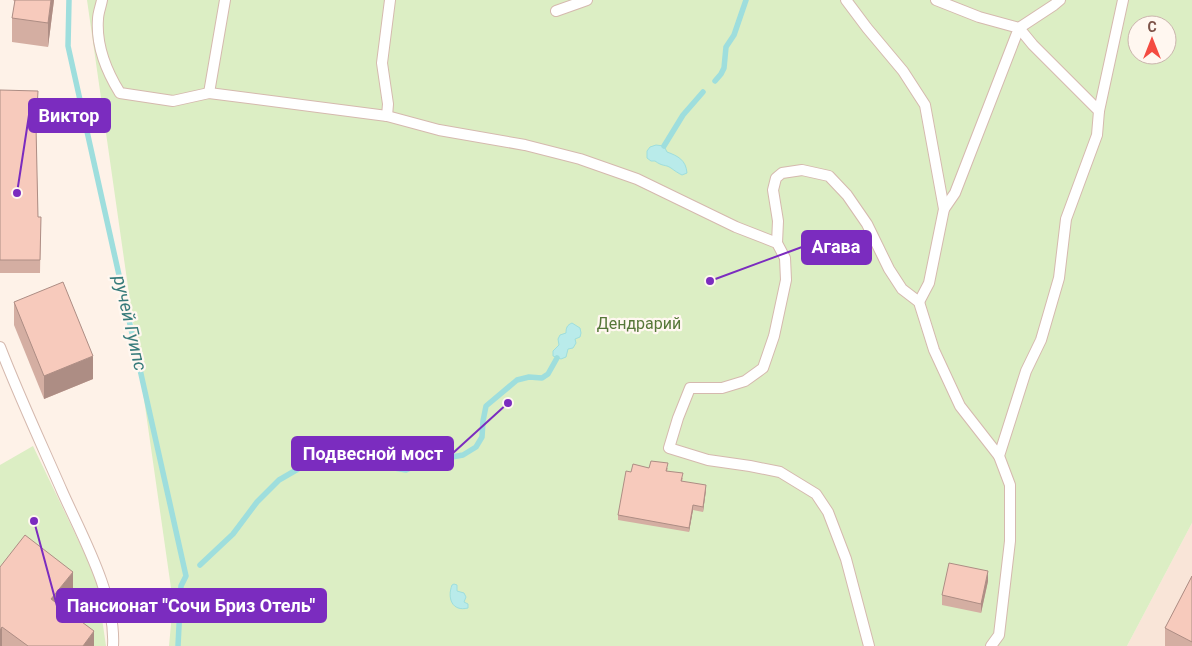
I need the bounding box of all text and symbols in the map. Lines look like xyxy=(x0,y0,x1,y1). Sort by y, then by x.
north arrow xyxy=(1127,15,1177,65)
text: С xyxy=(1147,19,1157,35)
callout: Виктор xyxy=(29,99,110,132)
text: Виктор xyxy=(39,105,99,126)
callout: Агава xyxy=(802,231,871,264)
text: Агава xyxy=(812,236,861,257)
water label: ручей Гуипс xyxy=(109,272,152,373)
park label: Дендрарий xyxy=(597,314,681,333)
callout: Подвесной мост xyxy=(292,437,453,470)
text: Подвесной мост xyxy=(303,443,443,464)
callout: Пансионат "Сочи Бриз Отель" xyxy=(57,589,326,622)
text: Пансионат "Сочи Бриз Отель" xyxy=(67,595,316,616)

